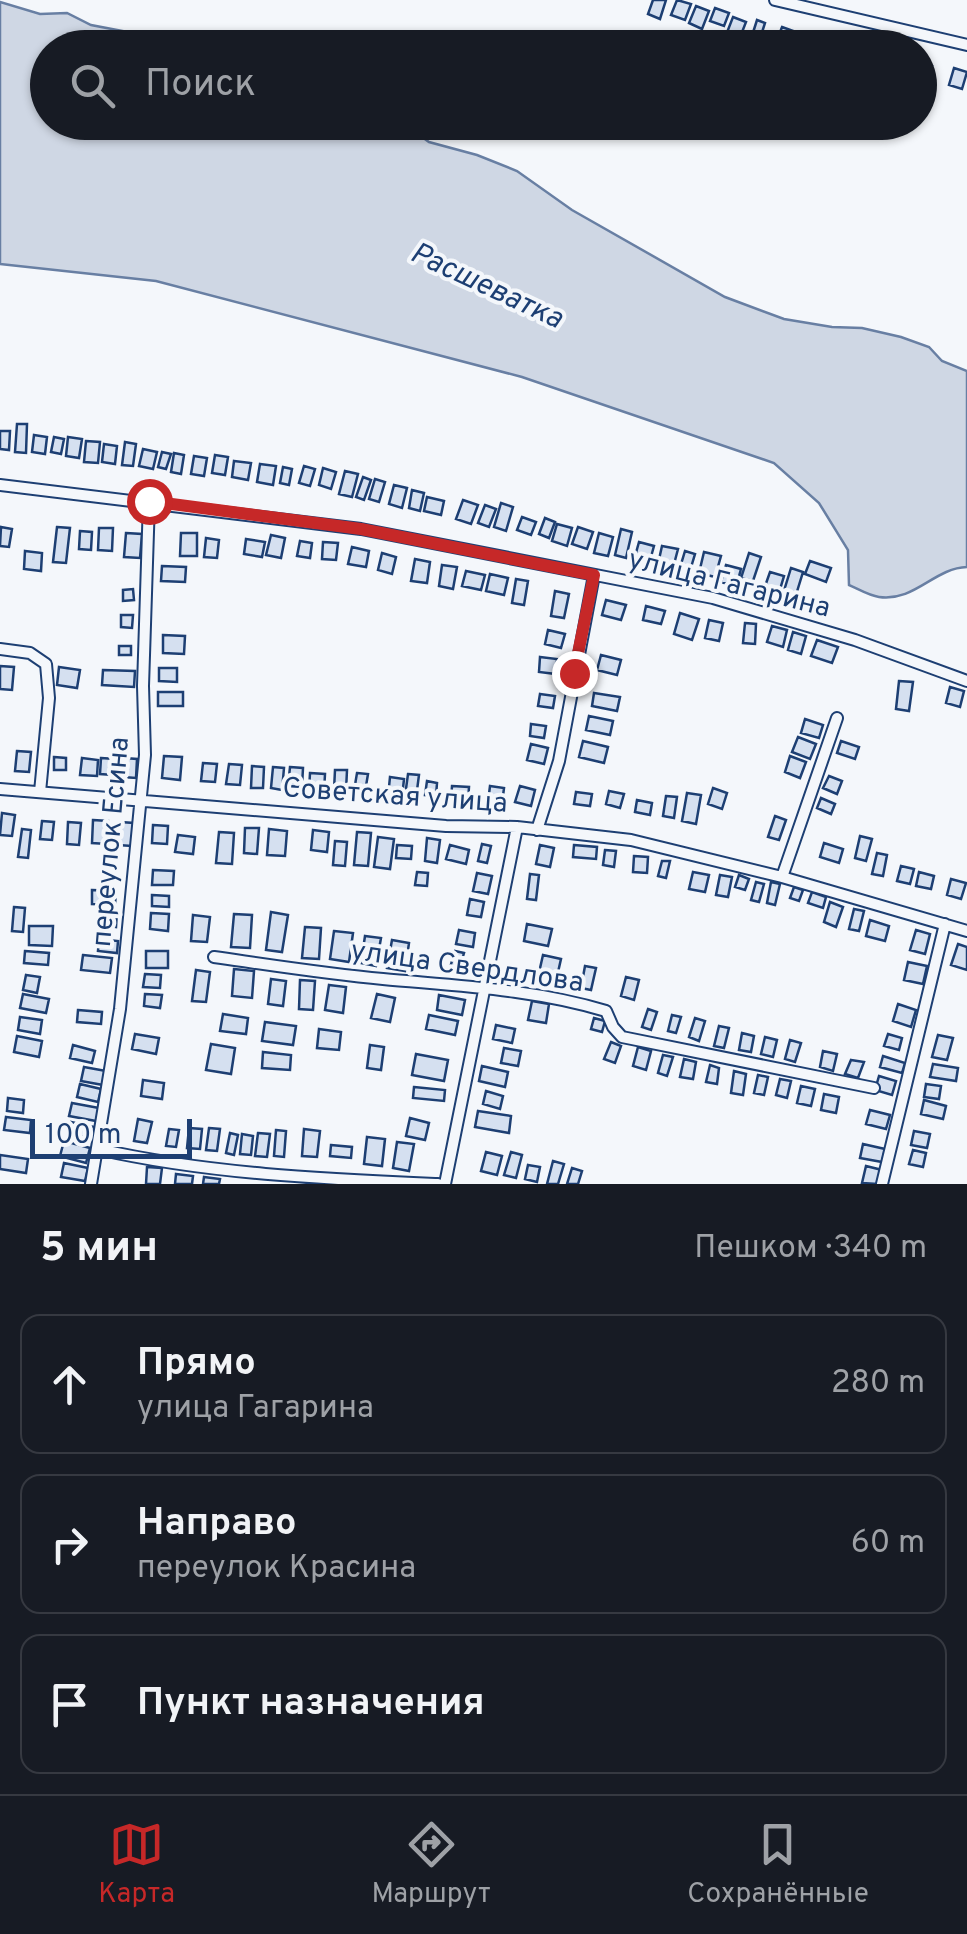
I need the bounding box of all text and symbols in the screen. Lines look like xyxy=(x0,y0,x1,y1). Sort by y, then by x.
search box xyxy=(30,30,937,140)
icon: search xyxy=(65,58,120,113)
text: Поиск xyxy=(145,61,256,110)
water label: Расшеватка xyxy=(404,236,569,339)
route start xyxy=(127,479,173,525)
street label: улица Гагарина xyxy=(624,542,834,628)
route end xyxy=(552,651,598,697)
street label: переулок Есина xyxy=(85,735,139,949)
street label: Советская улица xyxy=(281,771,509,823)
street label: улица Свердлова xyxy=(348,934,586,1002)
scale bar xyxy=(30,1114,192,1158)
text: 100 m xyxy=(45,1118,121,1154)
text: 5 мин xyxy=(40,1223,158,1276)
text: Пешком · 340 m xyxy=(694,1229,927,1269)
text: Прямо xyxy=(137,1340,256,1389)
icon: ahead xyxy=(42,1357,97,1412)
text: 280 m xyxy=(831,1364,925,1404)
text: улица Гагарина xyxy=(137,1389,374,1429)
text: Направо xyxy=(137,1500,297,1549)
icon: right xyxy=(42,1517,97,1572)
text: 60 m xyxy=(851,1524,925,1564)
text: переулок Красина xyxy=(137,1549,416,1589)
icon: arrive xyxy=(42,1677,97,1732)
text: Пункт назначения xyxy=(137,1680,485,1729)
tab: Карта xyxy=(98,1817,175,1913)
tab: Маршрут xyxy=(371,1817,491,1913)
tab: Сохранённые xyxy=(687,1817,869,1913)

